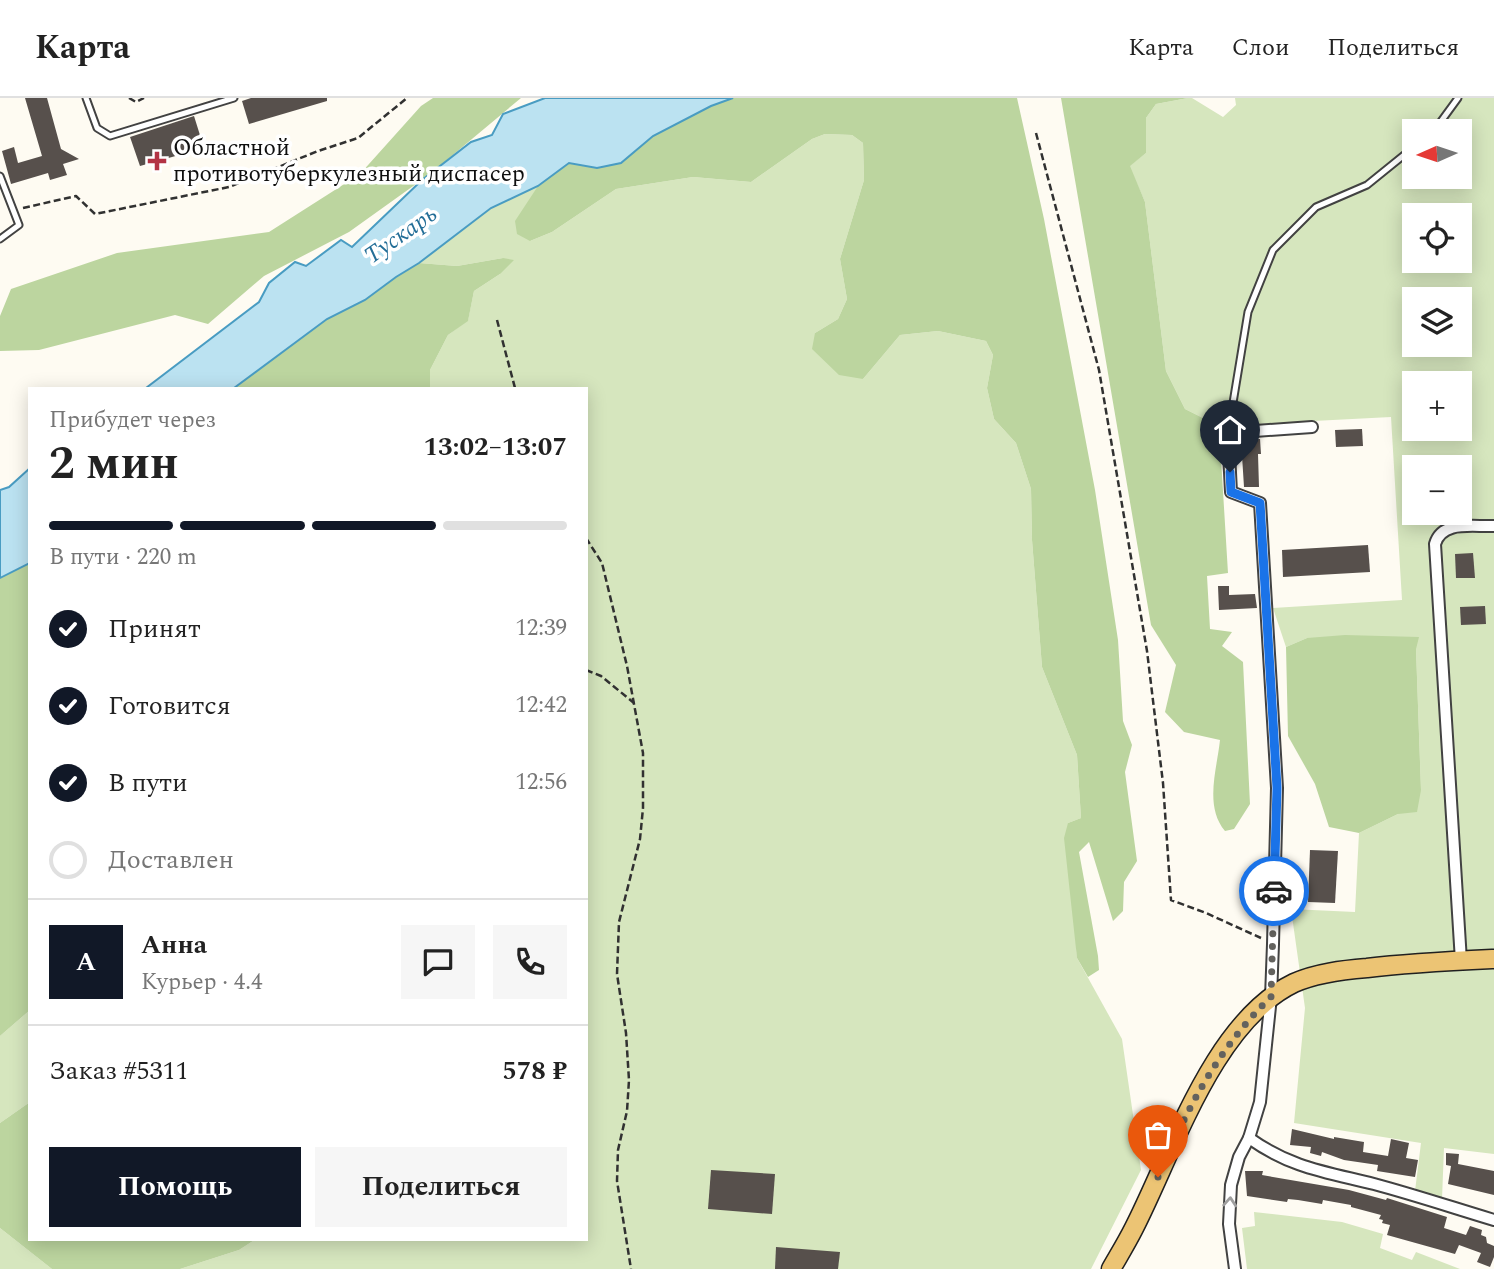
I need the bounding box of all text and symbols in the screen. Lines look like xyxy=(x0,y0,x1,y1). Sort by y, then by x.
text: Карта xyxy=(35,23,130,73)
text: Карта xyxy=(1128,30,1194,66)
text: Слои xyxy=(1232,30,1289,66)
text: Поделиться xyxy=(1327,30,1459,66)
north arrow xyxy=(1402,119,1472,189)
map controls xyxy=(1402,119,1472,525)
place label: Областной противотуберкулезный диспасер xyxy=(173,131,525,192)
marker: Областной противотуберкулезный диспасер xyxy=(147,151,167,171)
water label: Тускарь xyxy=(357,197,445,273)
button: locate xyxy=(1402,203,1472,273)
button: layers xyxy=(1402,287,1472,357)
button: + xyxy=(1402,371,1472,441)
pin xyxy=(1200,400,1260,472)
text: Прибудет через xyxy=(49,403,216,438)
icon: home xyxy=(1211,411,1249,449)
text: 13:02–13:07 xyxy=(423,427,567,467)
text: 2 мин xyxy=(49,429,179,499)
button: − xyxy=(1402,455,1472,525)
text: В пути · 220 m xyxy=(49,540,197,575)
text: Принят xyxy=(108,609,201,649)
icon: check xyxy=(49,610,87,648)
text: 12:39 xyxy=(515,611,567,646)
text: Готовится xyxy=(108,686,231,726)
icon: check xyxy=(49,687,87,725)
text: 12:42 xyxy=(515,688,567,723)
text: В пути xyxy=(108,763,188,803)
icon: check xyxy=(49,764,87,802)
text: 12:56 xyxy=(515,765,567,800)
text: Доставлен xyxy=(108,840,234,880)
courier xyxy=(1239,856,1309,926)
icon: car xyxy=(1255,872,1293,910)
text: Анна xyxy=(141,925,207,965)
button: chat xyxy=(401,925,475,999)
button: phone xyxy=(493,925,567,999)
text: А xyxy=(76,942,96,982)
text: Курьер · 4.4 xyxy=(141,965,263,1000)
text: Заказ #5311 xyxy=(49,1051,188,1091)
text: 578 ₽ xyxy=(502,1051,567,1091)
pin xyxy=(1128,1105,1188,1177)
icon: bag xyxy=(1139,1116,1177,1154)
button: Помощь xyxy=(49,1147,301,1227)
button: Поделиться xyxy=(315,1147,567,1227)
one-way arrow xyxy=(1222,1196,1237,1207)

